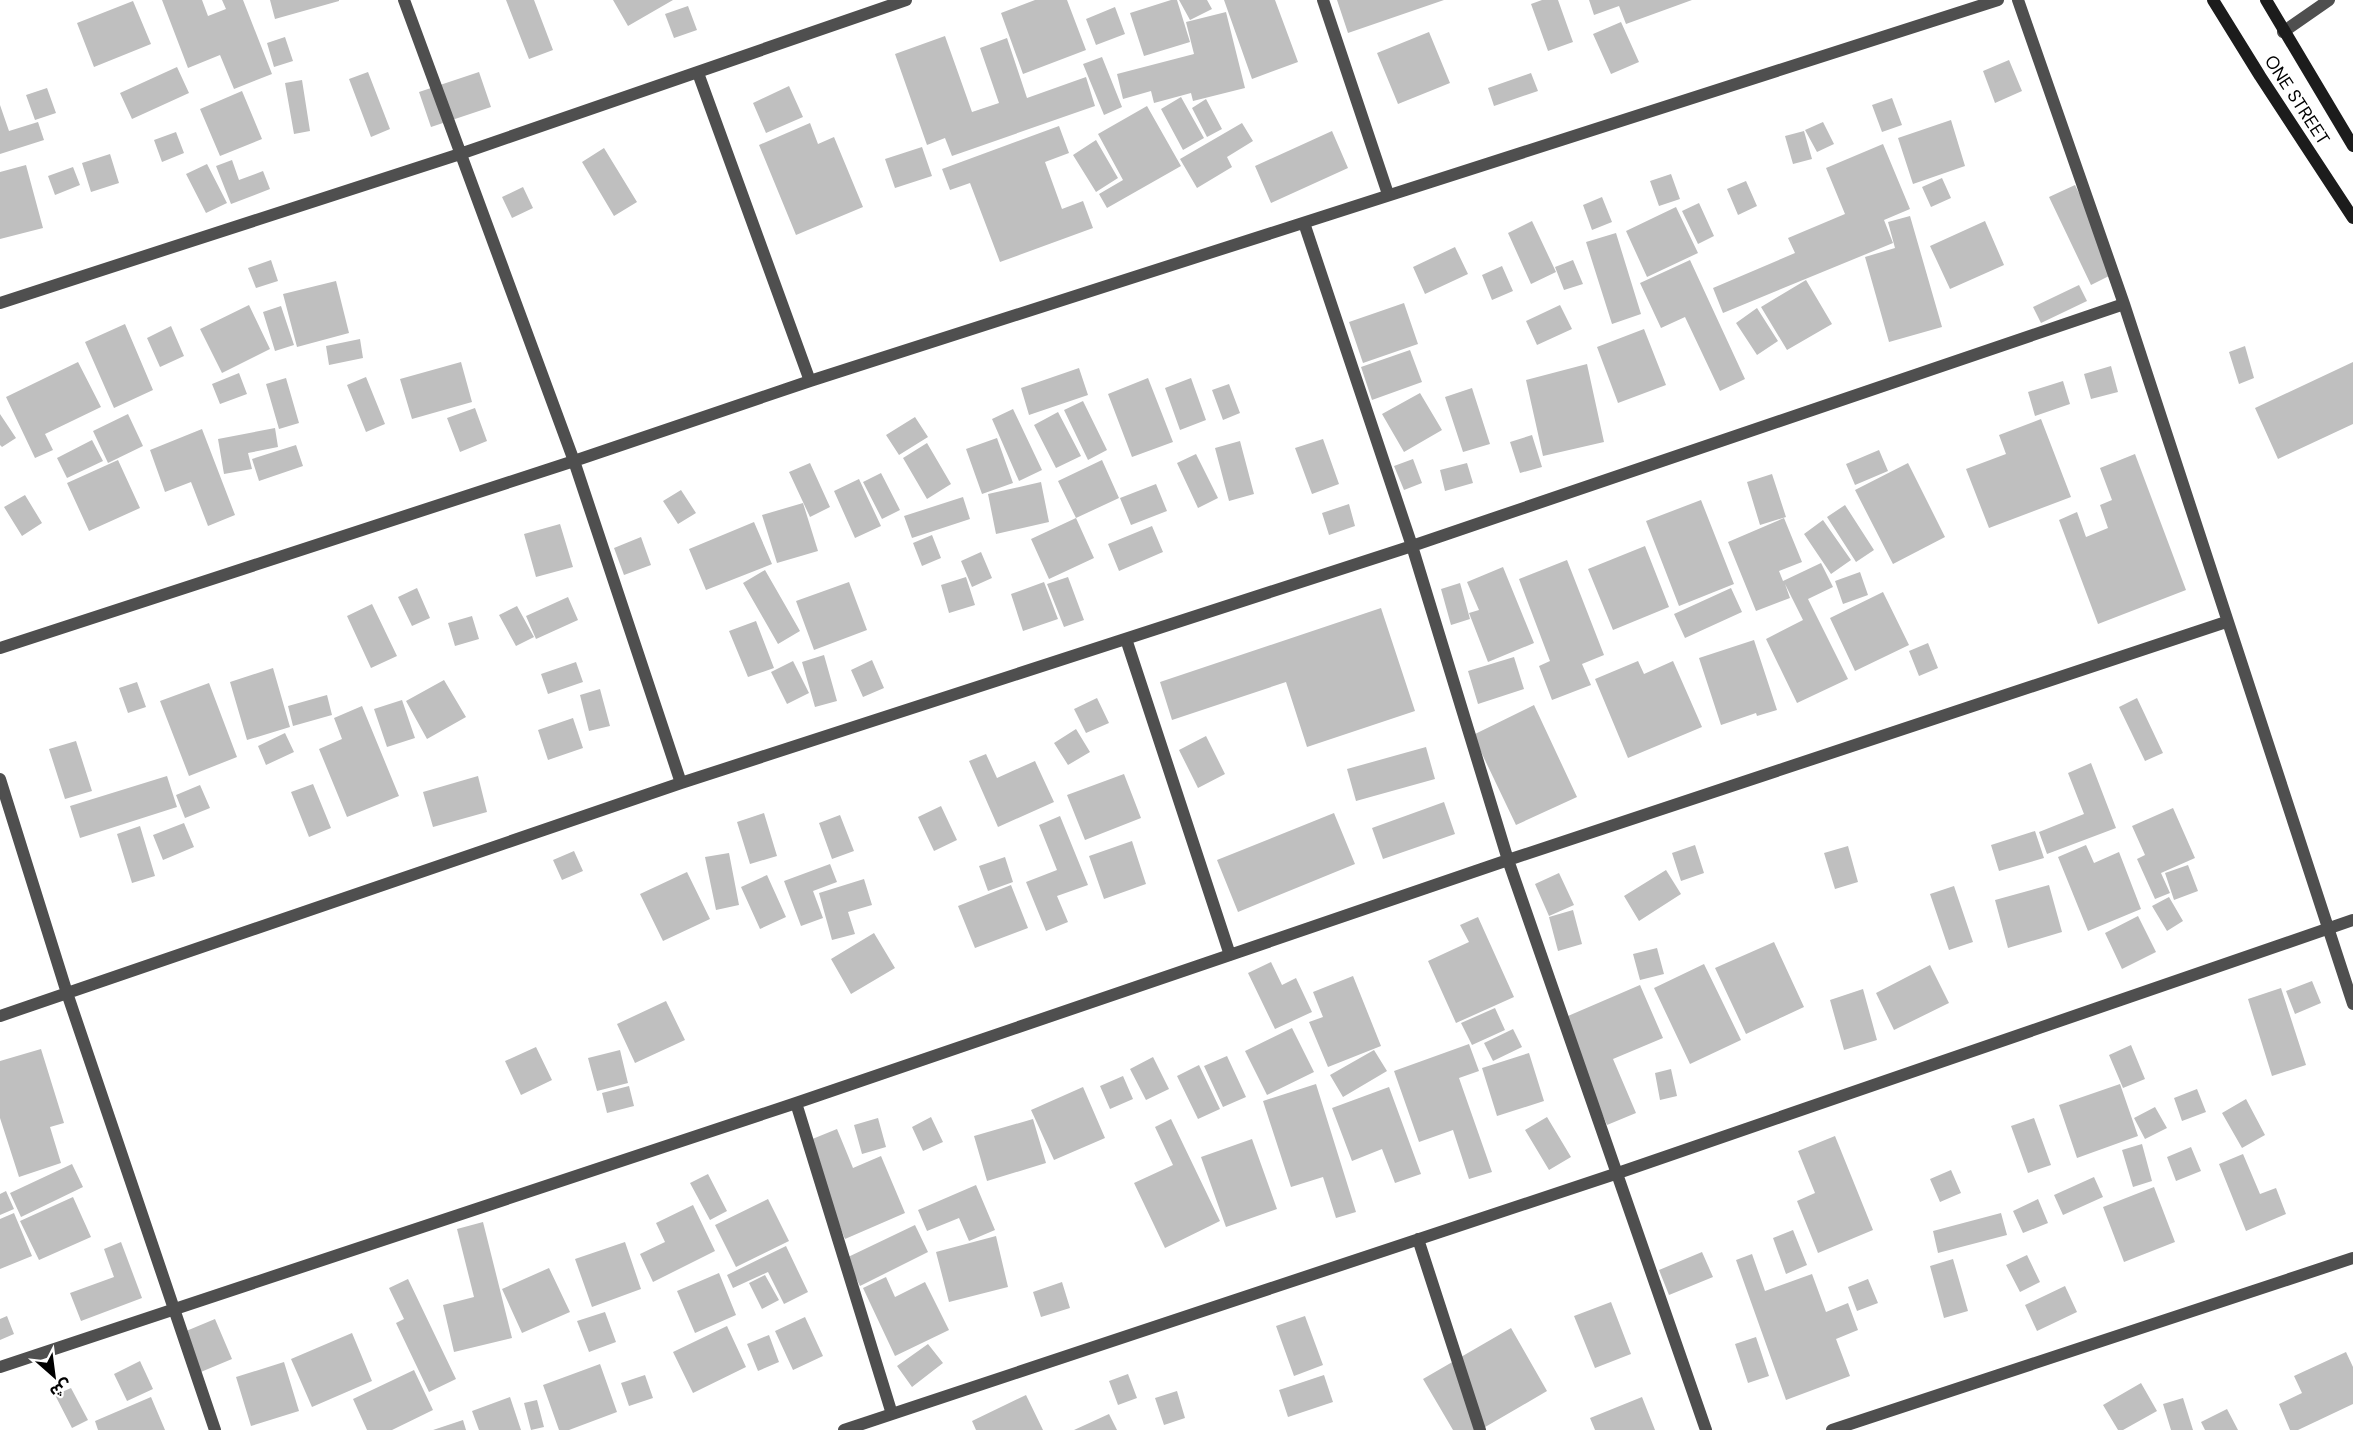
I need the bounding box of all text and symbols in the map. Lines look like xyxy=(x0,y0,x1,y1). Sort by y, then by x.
street label: ONE STREET xyxy=(2259,50,2335,150)
north arrow xyxy=(24,1346,84,1406)
text: ش xyxy=(46,1374,75,1403)

